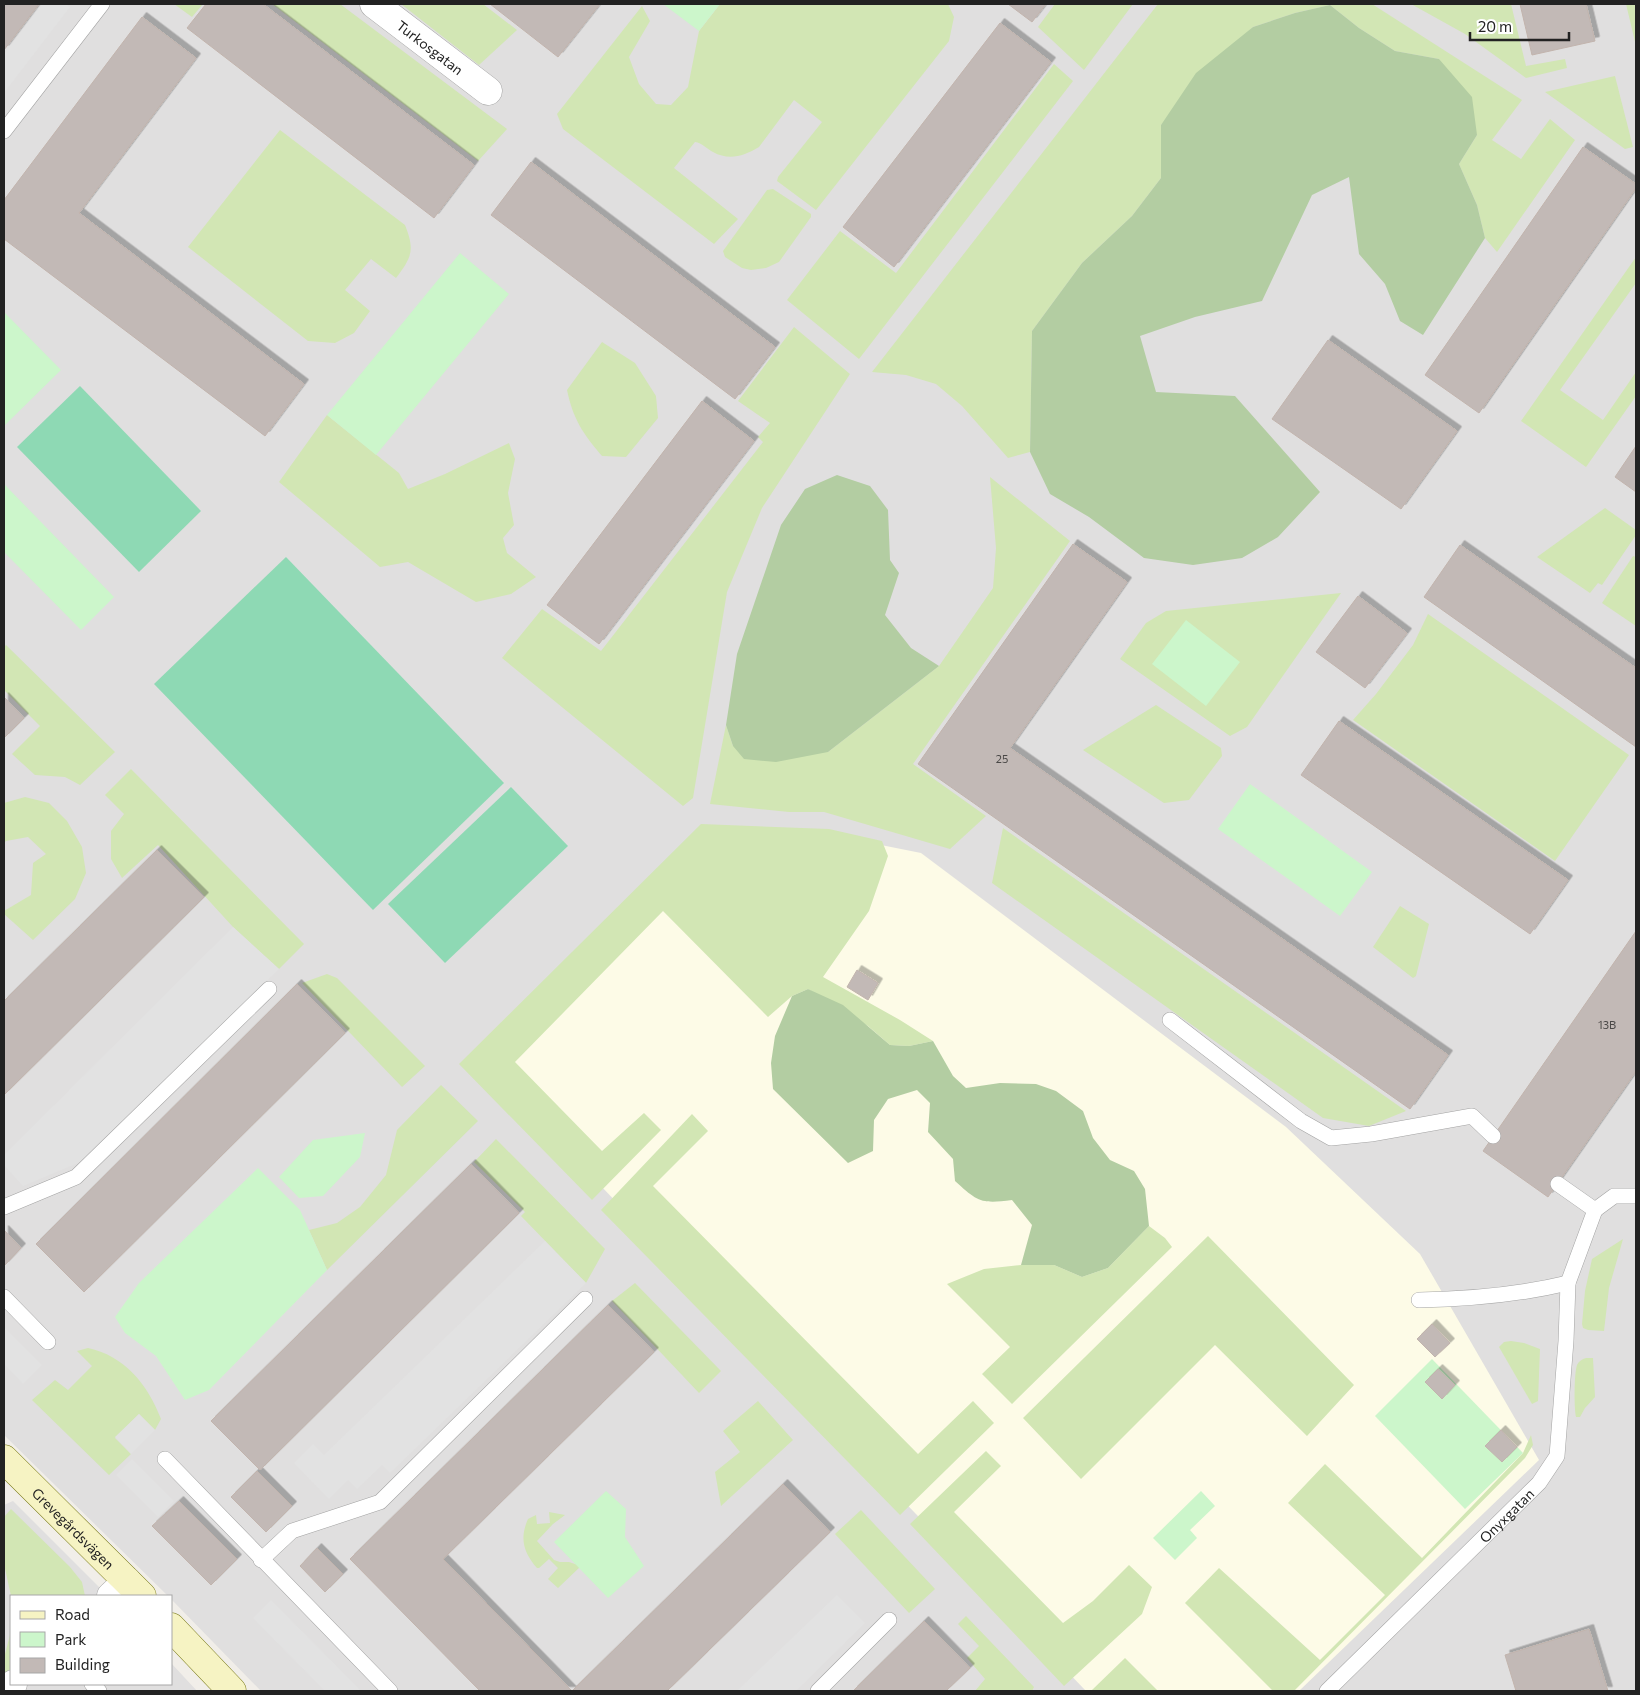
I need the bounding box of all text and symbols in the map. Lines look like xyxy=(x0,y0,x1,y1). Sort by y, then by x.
scale bar xyxy=(1470,10,1569,42)
street label: Turkosgatan xyxy=(394,16,467,78)
text: 20 m xyxy=(1478,17,1512,35)
house number: 25 xyxy=(996,752,1008,765)
house number: 13B xyxy=(1598,1018,1616,1031)
street label: Grevegårdsvägen xyxy=(29,1484,118,1572)
street label: Onyxgatan xyxy=(1475,1485,1537,1546)
legend xyxy=(10,1595,172,1685)
text: Road xyxy=(55,1605,90,1623)
text: Park xyxy=(55,1630,86,1648)
text: Building xyxy=(55,1655,110,1673)

